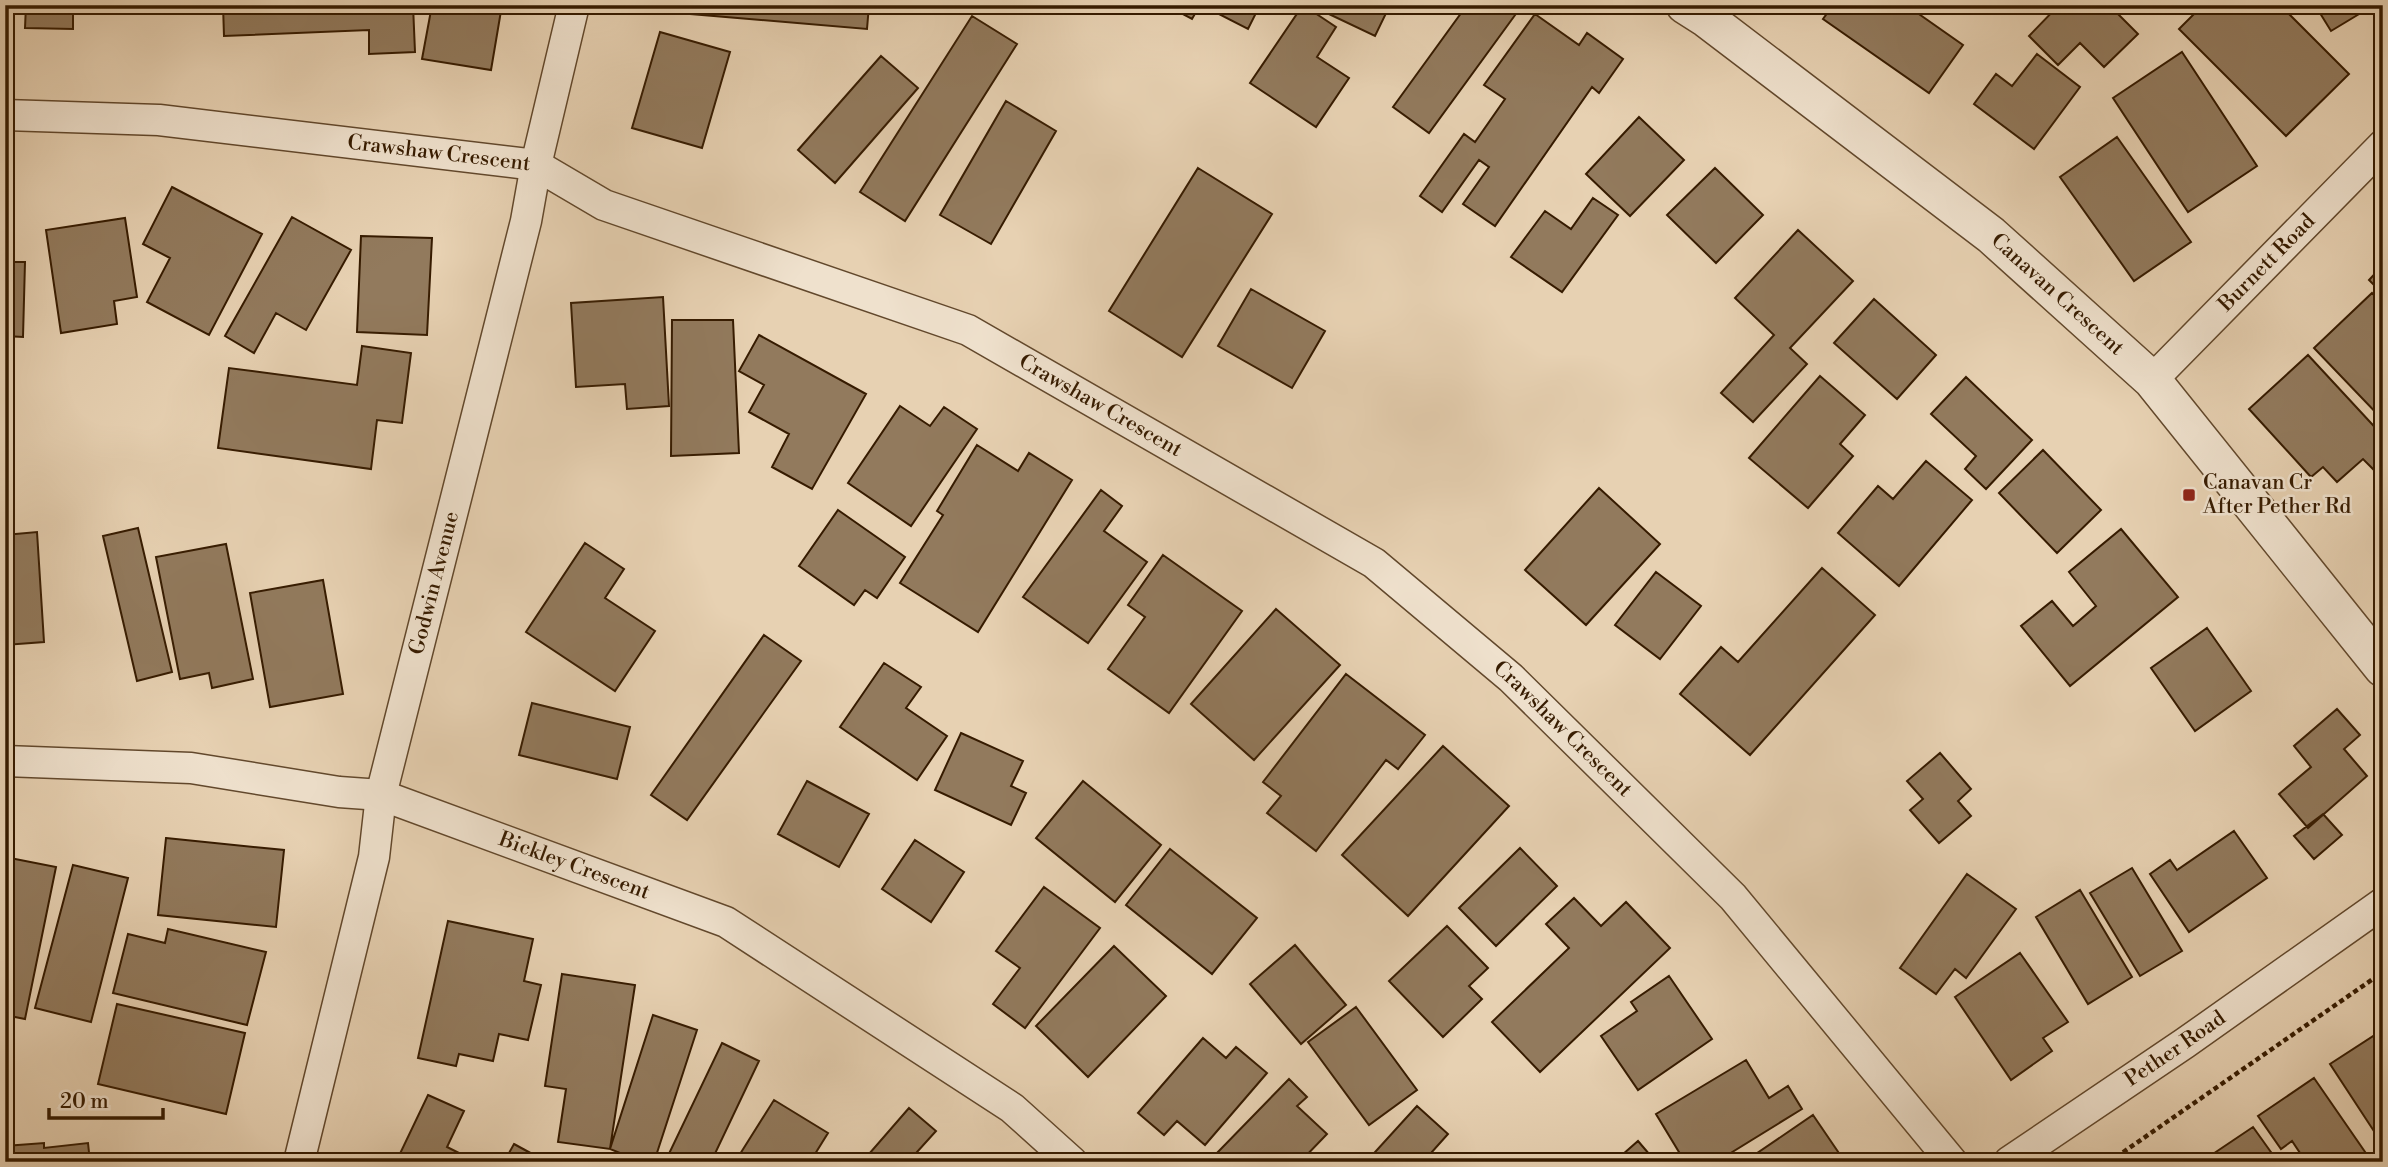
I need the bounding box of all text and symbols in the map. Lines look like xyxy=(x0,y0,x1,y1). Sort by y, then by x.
street label: Crawshaw Crescent xyxy=(346,130,532,177)
street label: Burnett Road xyxy=(2212,209,2321,318)
street label: Canavan Crescent xyxy=(1985,228,2130,362)
street label: Crawshaw Crescent xyxy=(1014,349,1187,463)
place label: Canavan Cr After Pether Rd xyxy=(2202,470,2351,520)
marker: Canavan Cr After Pether Rd xyxy=(2181,487,2197,503)
street label: Godwin Avenue xyxy=(404,509,465,658)
street label: Crawshaw Crescent xyxy=(1488,655,1638,803)
street label: Bickley Crescent xyxy=(494,826,654,906)
street label: Pether Road xyxy=(2120,1005,2231,1093)
scale bar xyxy=(49,1076,163,1120)
text: 20 m xyxy=(60,1089,109,1115)

